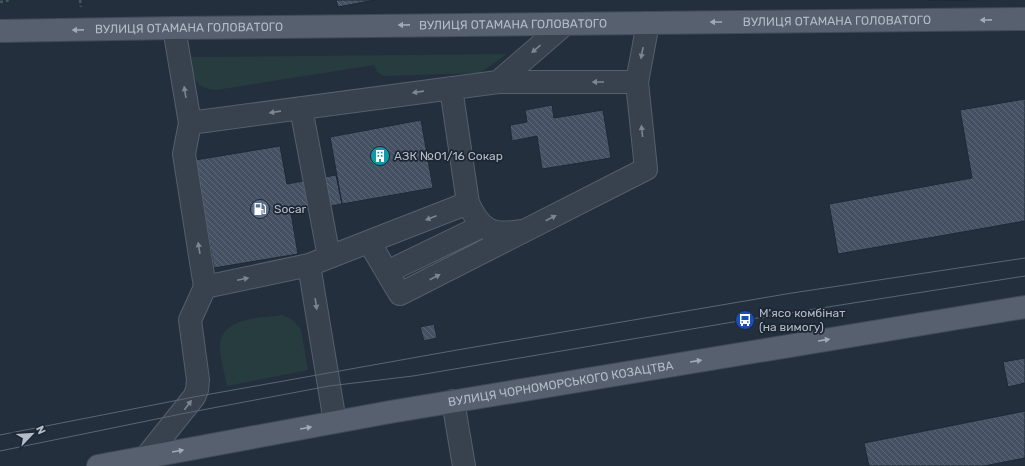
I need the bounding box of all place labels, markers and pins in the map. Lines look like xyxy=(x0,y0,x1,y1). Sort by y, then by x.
building icon: АЗК №01/16 Сокар xyxy=(369,145,391,167)
place label: АЗК №01/16 Сокар xyxy=(394,149,503,163)
fuel station icon: Socar xyxy=(249,198,271,220)
place label: Socar xyxy=(274,202,307,216)
place label: М'ясо комбінат (на вимогу) xyxy=(759,306,845,334)
bus stop icon: М'ясо комбінат (на вимогу) xyxy=(734,309,756,331)

